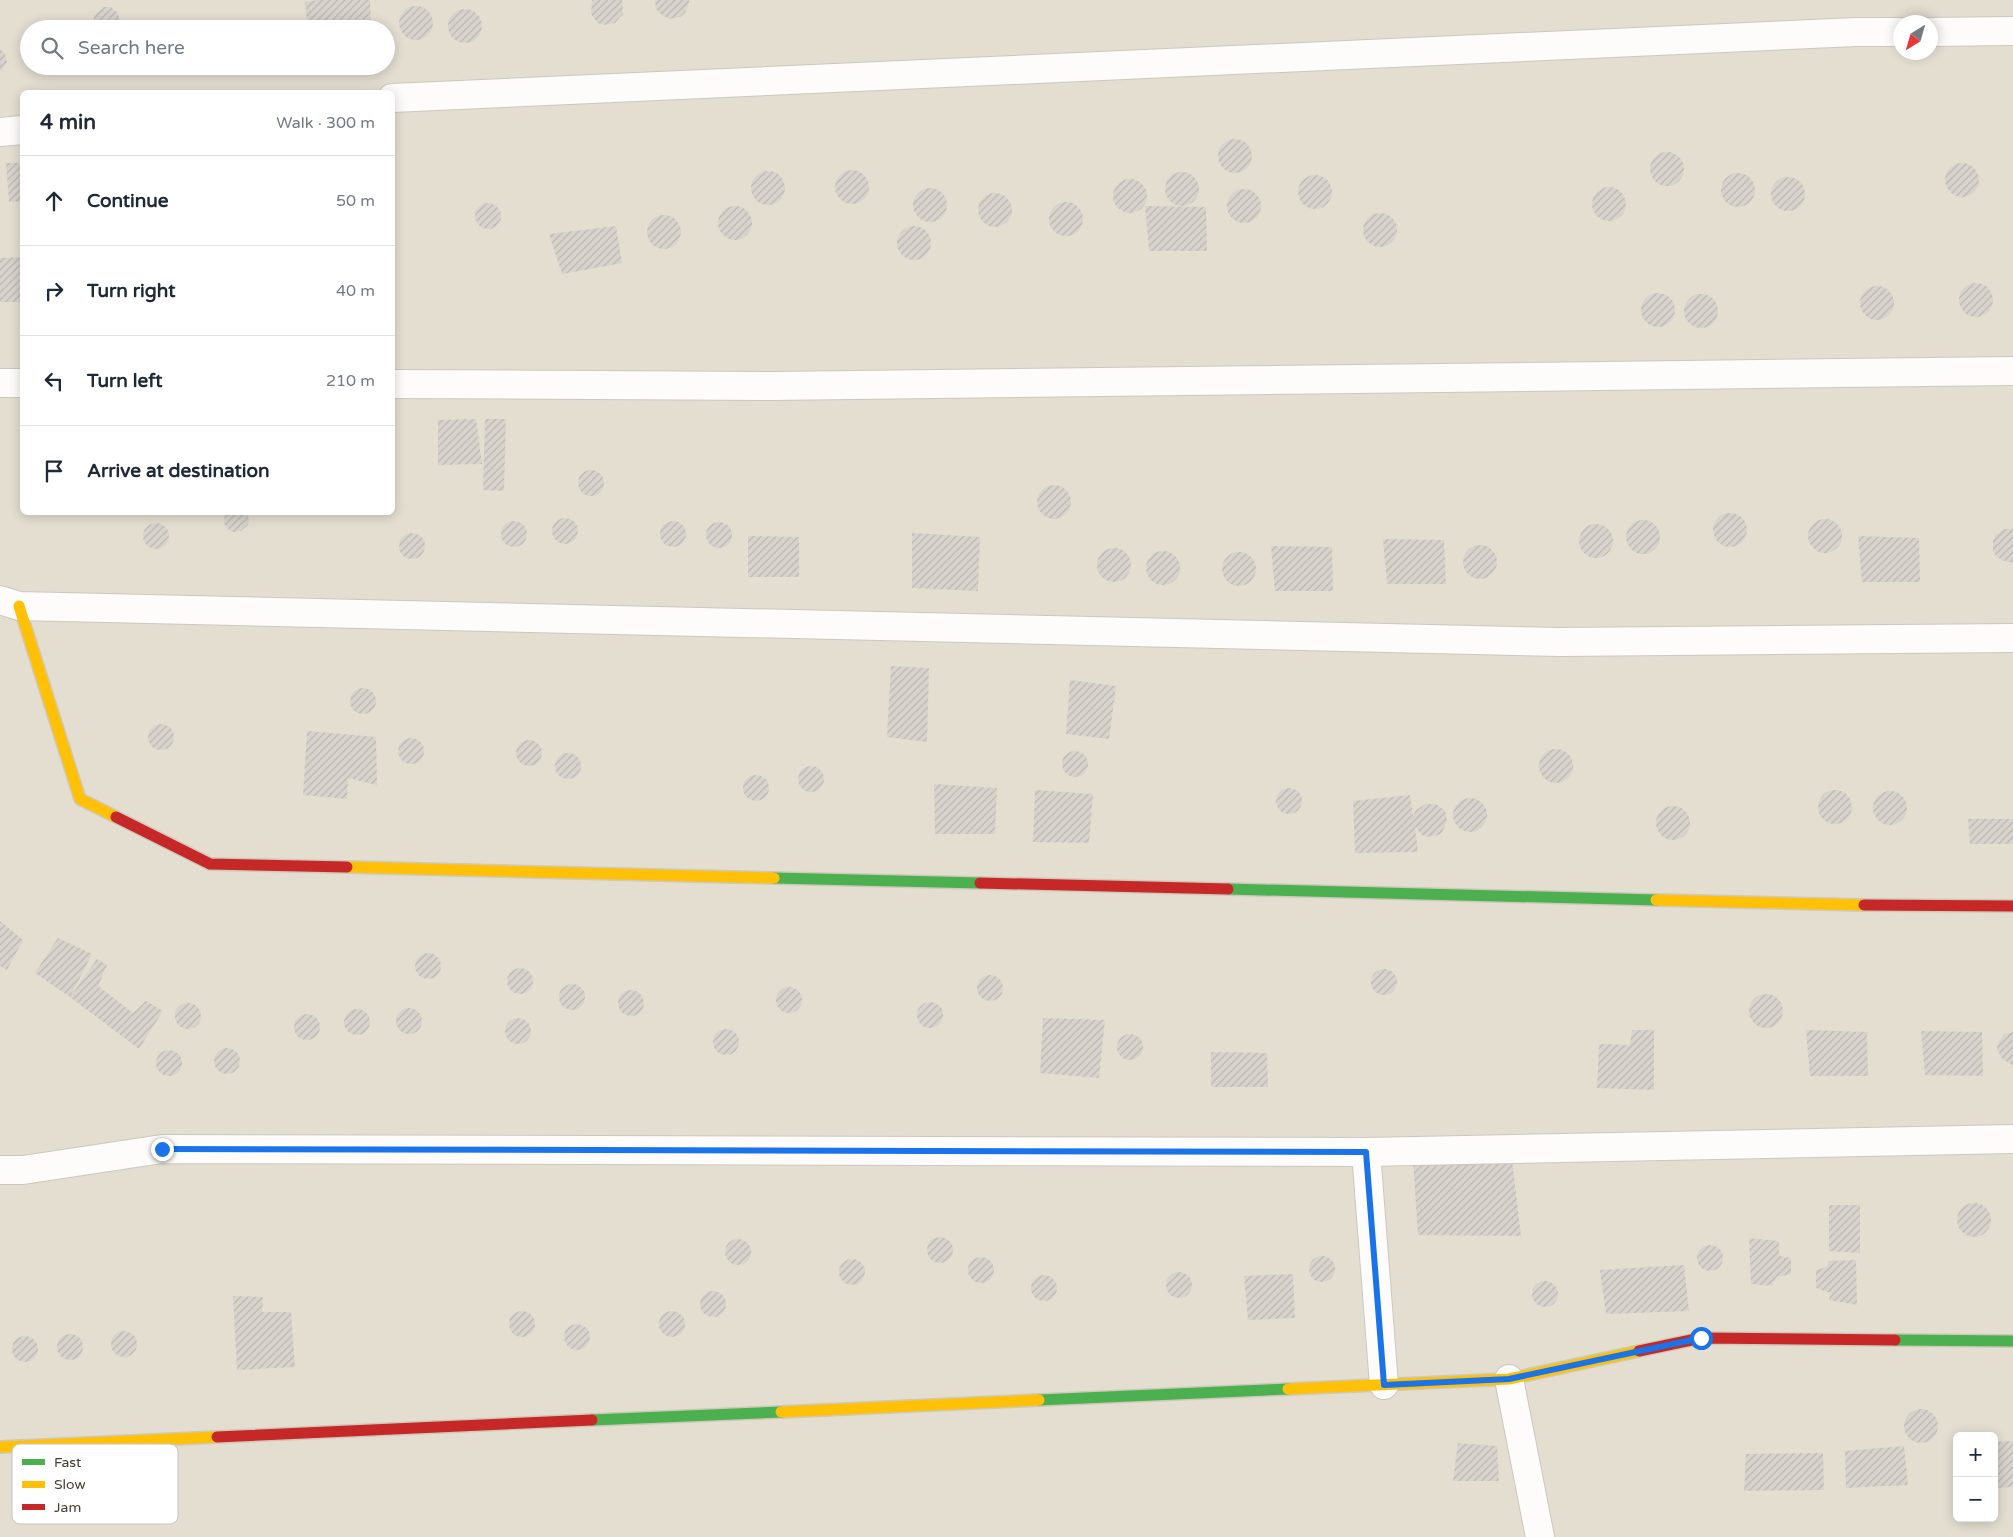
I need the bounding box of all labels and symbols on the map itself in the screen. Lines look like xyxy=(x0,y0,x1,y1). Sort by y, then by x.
north arrow xyxy=(1893,15,1938,60)
route end xyxy=(151,1138,174,1161)
route start xyxy=(1690,1327,1713,1350)
legend xyxy=(12,1444,178,1524)
text: Fast xyxy=(54,1454,82,1471)
text: Slow xyxy=(54,1476,86,1493)
text: Jam xyxy=(54,1499,81,1516)

